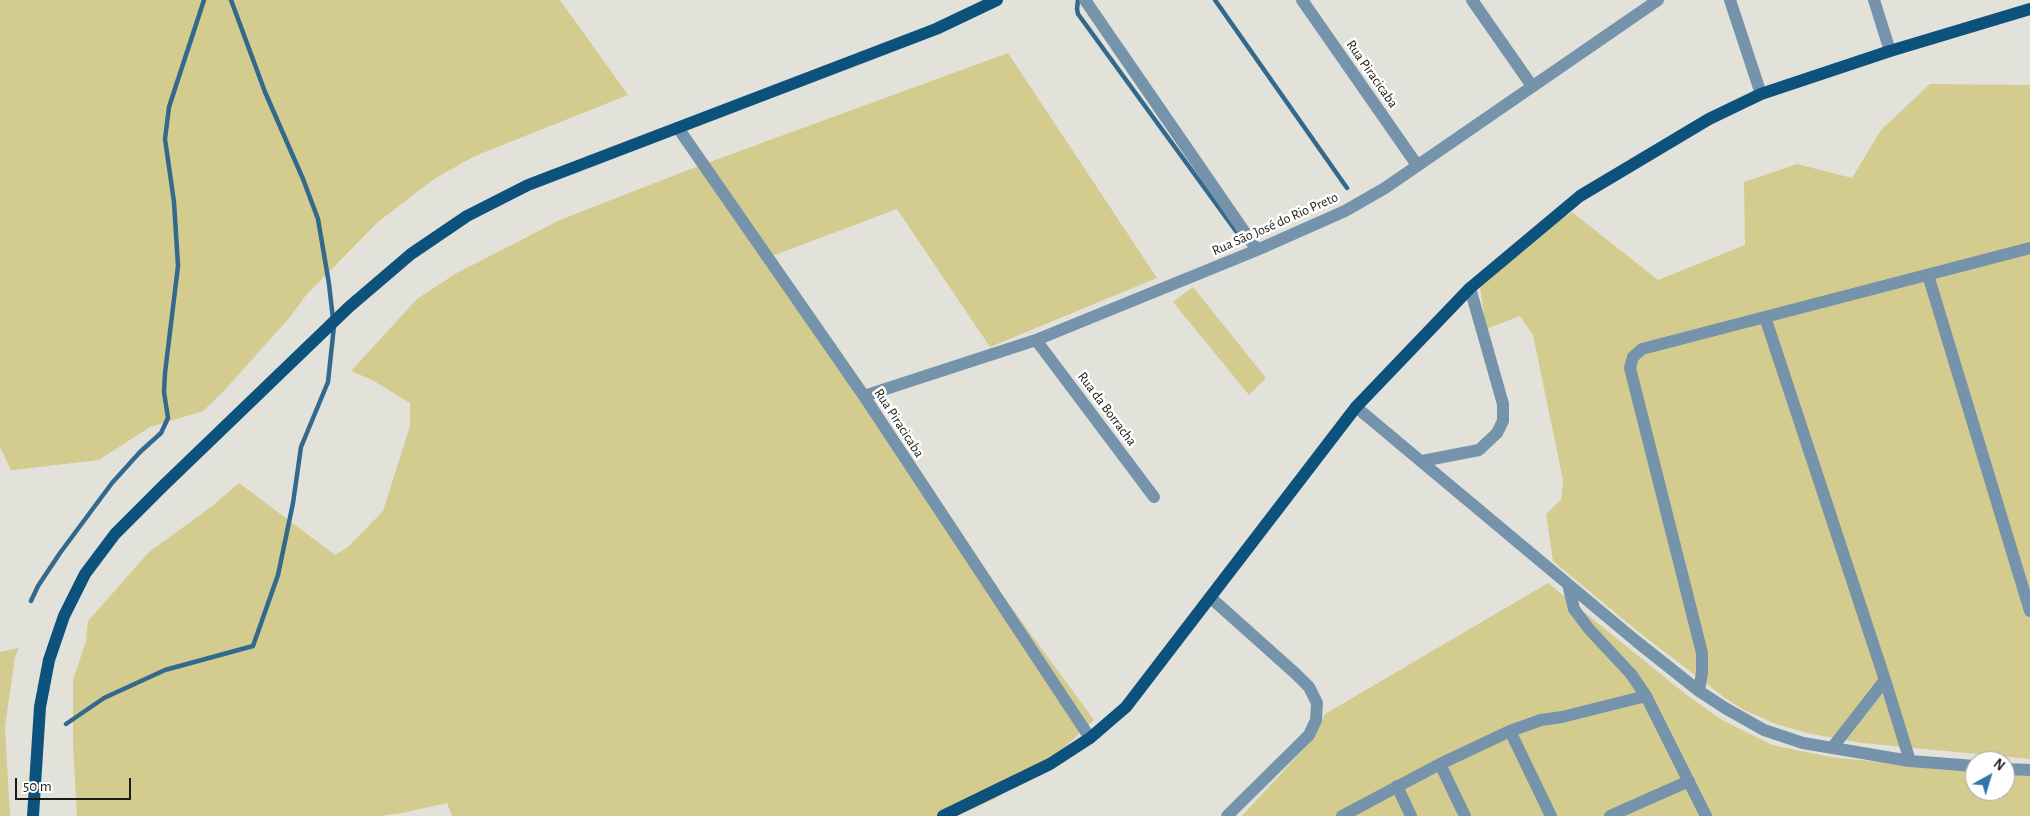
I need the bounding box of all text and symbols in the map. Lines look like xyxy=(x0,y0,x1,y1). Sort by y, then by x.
street label: Rua Piracicaba xyxy=(1342,37,1402,111)
street label: Rua São José do Rio Preto xyxy=(1209,189,1341,259)
street label: Rua da Borracha xyxy=(1074,369,1140,449)
street label: Rua Piracicaba xyxy=(870,385,928,461)
north arrow xyxy=(1965,751,2015,801)
text: N xyxy=(1991,757,2007,774)
scale bar xyxy=(18,768,134,800)
text: 50 m xyxy=(23,779,52,794)

